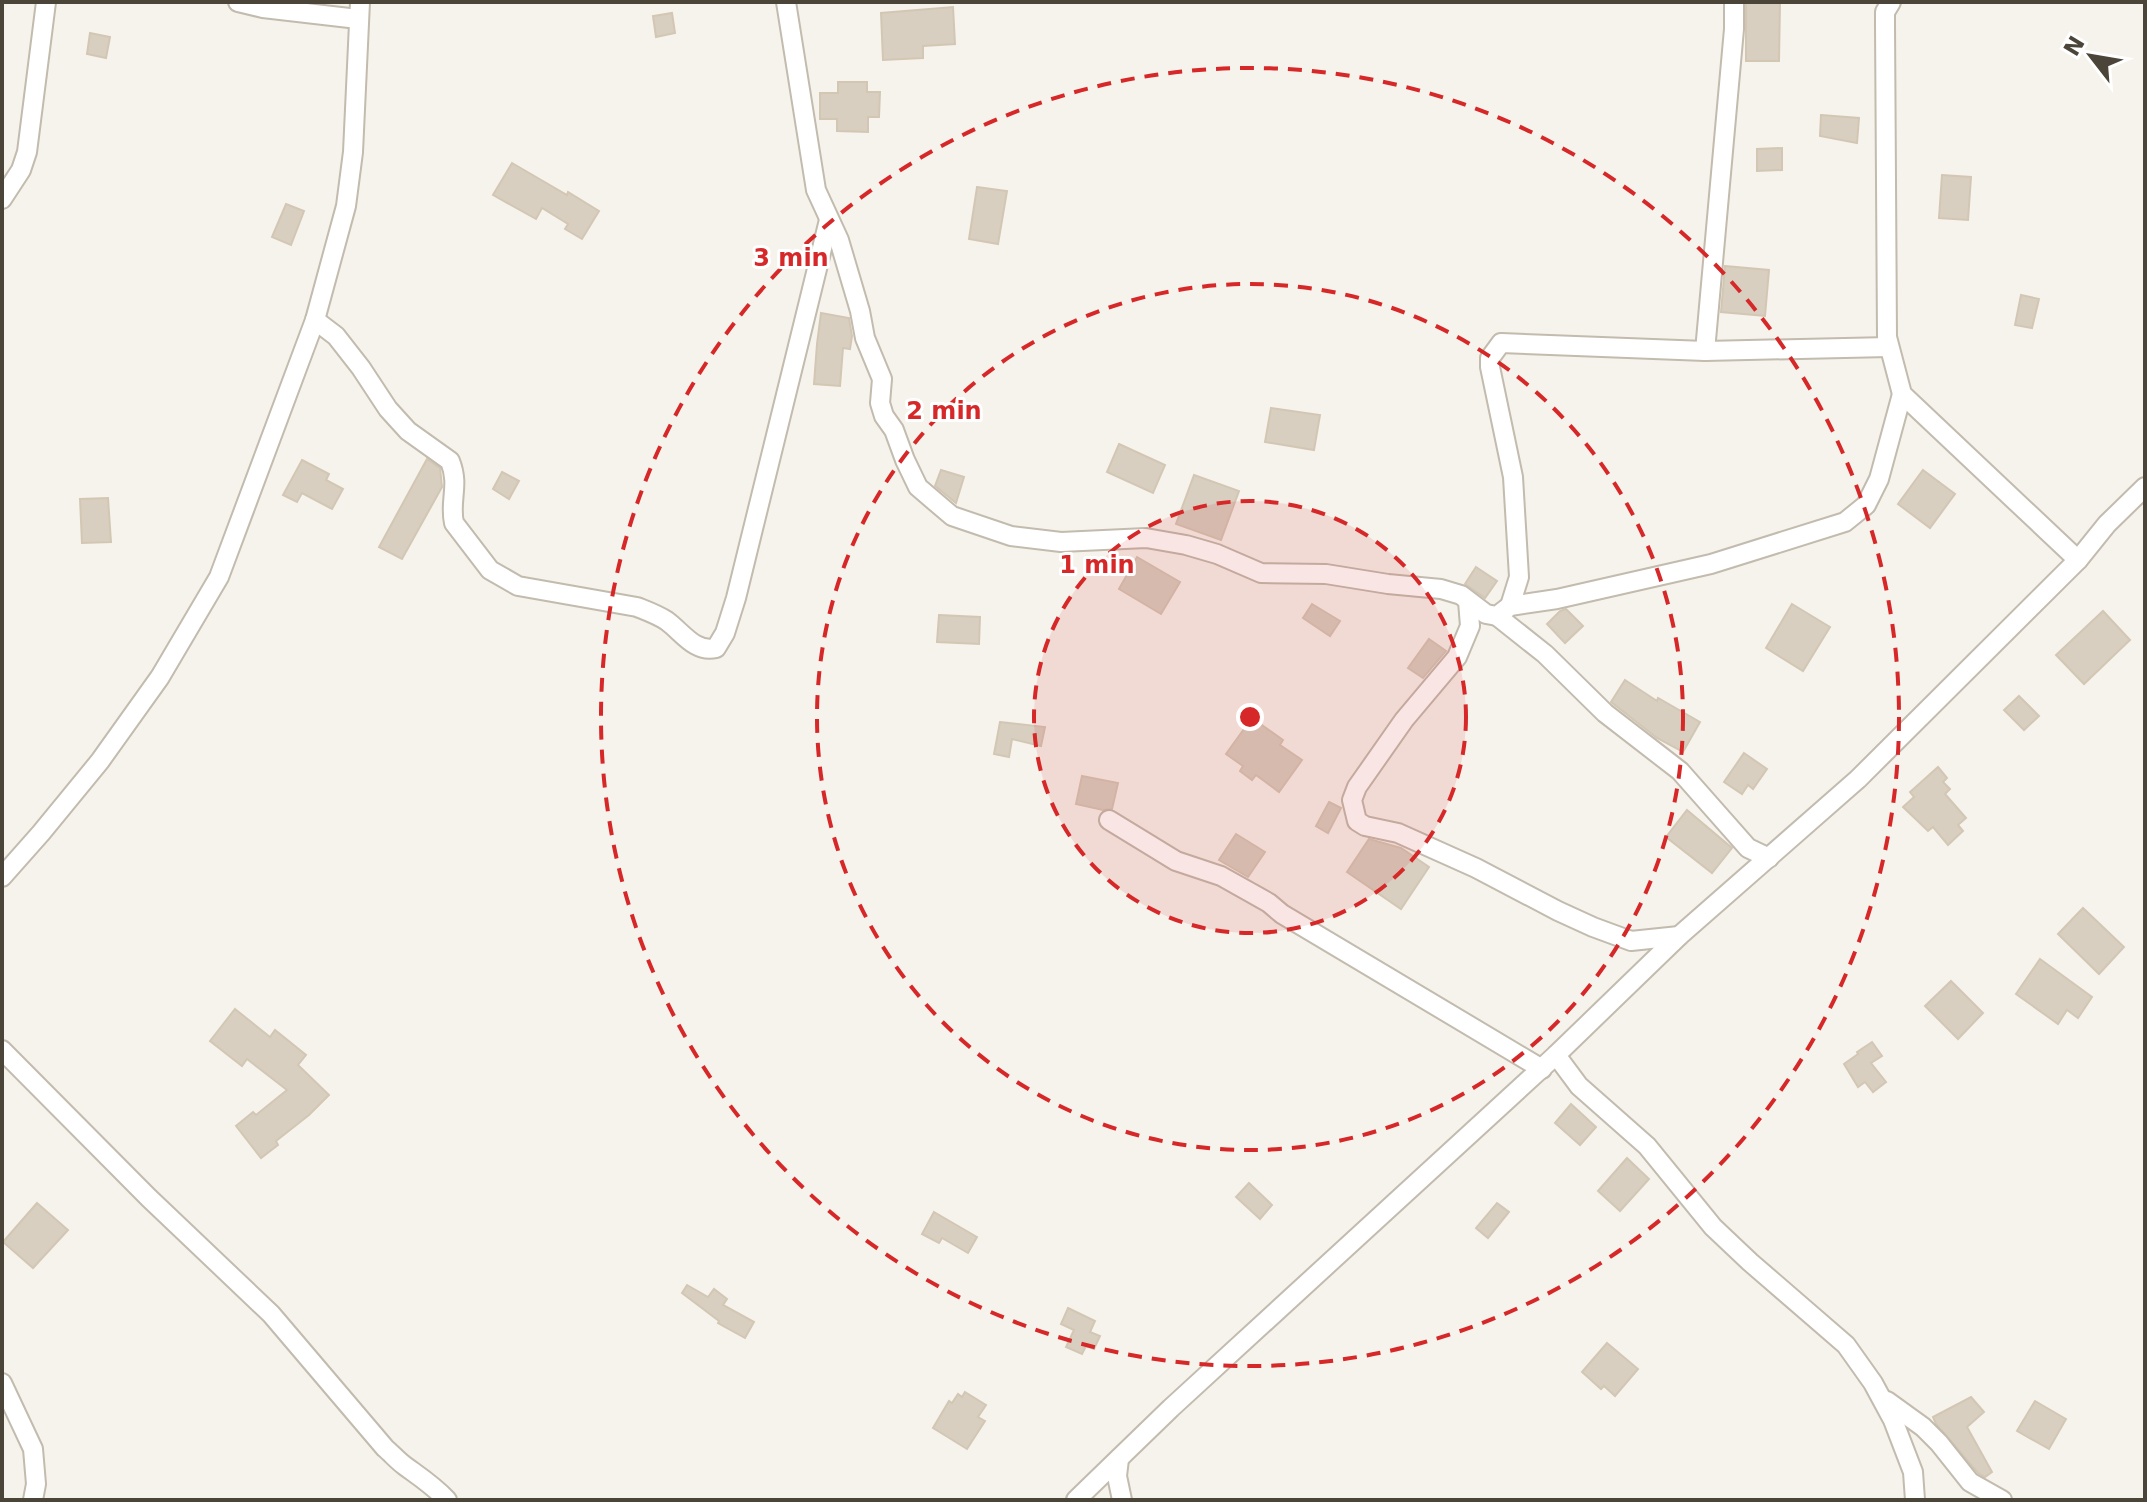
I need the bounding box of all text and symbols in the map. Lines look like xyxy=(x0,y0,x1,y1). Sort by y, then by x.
north arrow xyxy=(2051,16,2131,96)
text: N xyxy=(2059,32,2090,60)
text: 3 min xyxy=(753,244,829,272)
text: 2 min xyxy=(906,397,982,425)
text: 1 min xyxy=(1059,551,1135,579)
centre of rings xyxy=(1236,703,1264,731)

